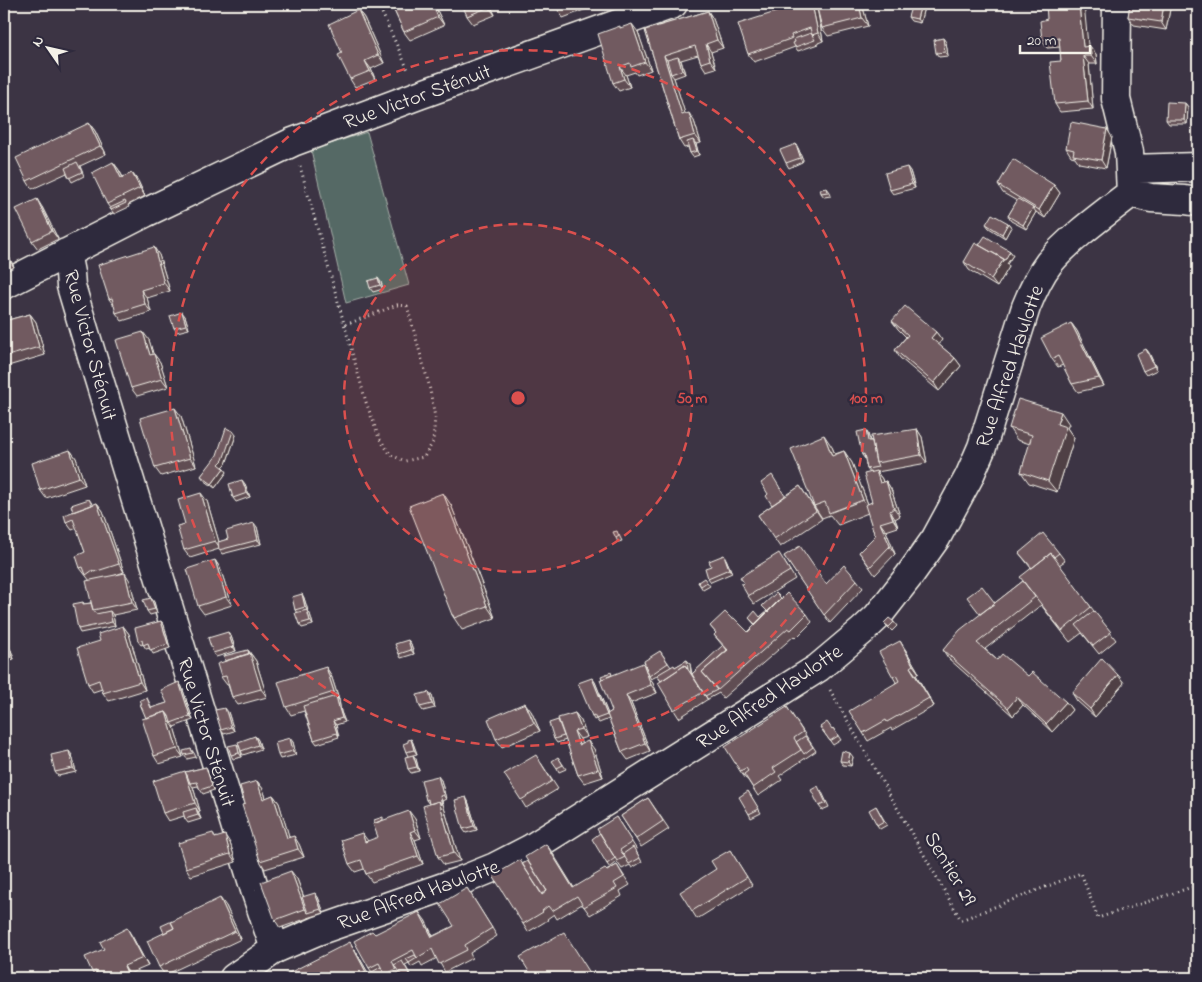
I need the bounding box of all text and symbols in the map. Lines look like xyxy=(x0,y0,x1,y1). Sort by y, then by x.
north arrow xyxy=(22,22,72,72)
scale bar xyxy=(1020,22,1090,54)
text: 20 m xyxy=(1027,30,1057,52)
text: N xyxy=(27,32,50,51)
street label: Rue Victor Sténuit xyxy=(340,57,496,138)
street label: Rue Victor Sténuit xyxy=(55,267,124,424)
street label: Rue Alfred Haulotte xyxy=(969,281,1053,452)
text: 50 m xyxy=(677,388,708,410)
text: 100 m xyxy=(849,388,883,410)
centre of rings xyxy=(509,389,527,407)
street label: Rue Alfred Haulotte xyxy=(691,637,850,758)
street label: Rue Victor Sténuit xyxy=(168,654,242,811)
street label: Sentier 29 xyxy=(915,826,984,912)
street label: Rue Alfred Haulotte xyxy=(334,852,504,939)

